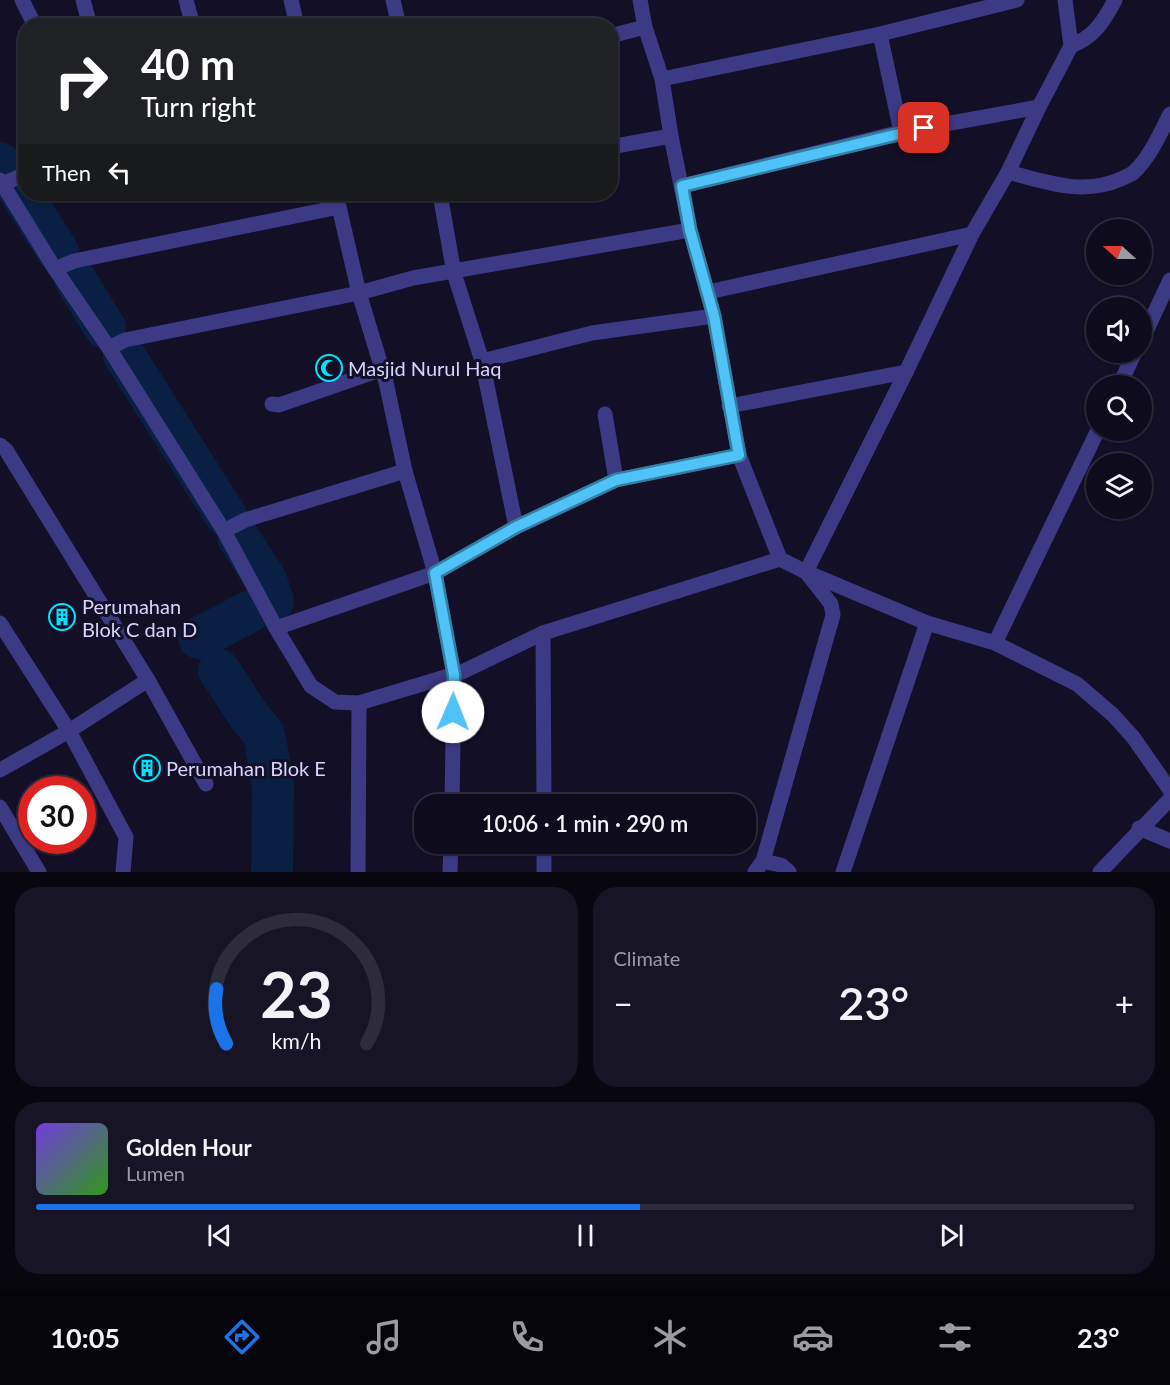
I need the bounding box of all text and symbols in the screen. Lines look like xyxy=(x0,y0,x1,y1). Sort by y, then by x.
text: 40 m xyxy=(141,39,235,89)
icon: right xyxy=(42,42,120,120)
text: Turn right xyxy=(141,90,256,123)
pin xyxy=(898,102,949,153)
icon: arrive xyxy=(907,111,940,144)
icon: left xyxy=(103,156,136,189)
text: Then xyxy=(42,159,91,186)
north arrow xyxy=(1086,219,1152,285)
map controls xyxy=(1086,219,1152,519)
button: sound xyxy=(1086,297,1152,363)
mosque icon: Masjid Nurul Haq xyxy=(314,353,344,383)
place label: Masjid Nurul Haq xyxy=(348,356,501,380)
button: search xyxy=(1086,375,1152,441)
button: layers xyxy=(1086,453,1152,519)
place label: Perumahan Blok C dan D xyxy=(82,594,197,641)
building icon: Perumahan Blok C dan D xyxy=(47,602,77,632)
position arrow xyxy=(421,680,485,744)
building icon: Perumahan Blok E xyxy=(132,753,162,783)
place label: Perumahan Blok E xyxy=(166,756,326,780)
speed limit sign: 30 xyxy=(18,776,96,854)
text: 10:06 · 1 min · 290 m xyxy=(482,810,688,837)
text: Climate xyxy=(614,946,680,970)
text: 23 xyxy=(260,956,332,1031)
text: 23° xyxy=(838,976,909,1030)
text: − xyxy=(614,983,633,1023)
text: + xyxy=(1115,983,1134,1023)
text: km/h xyxy=(271,1028,321,1054)
text: Golden Hour xyxy=(126,1134,252,1161)
text: Lumen xyxy=(126,1161,185,1185)
icon: previous xyxy=(203,1219,236,1252)
icon: pause xyxy=(569,1219,602,1252)
icon: next xyxy=(935,1219,968,1252)
icon: directions xyxy=(221,1316,263,1358)
icon: music xyxy=(363,1316,405,1358)
icon: phone xyxy=(506,1316,548,1358)
icon: climate xyxy=(649,1316,691,1358)
icon: car xyxy=(792,1316,834,1358)
icon: filters xyxy=(934,1316,976,1358)
text: 10:05 xyxy=(50,1321,120,1354)
text: 23° xyxy=(1077,1321,1120,1354)

